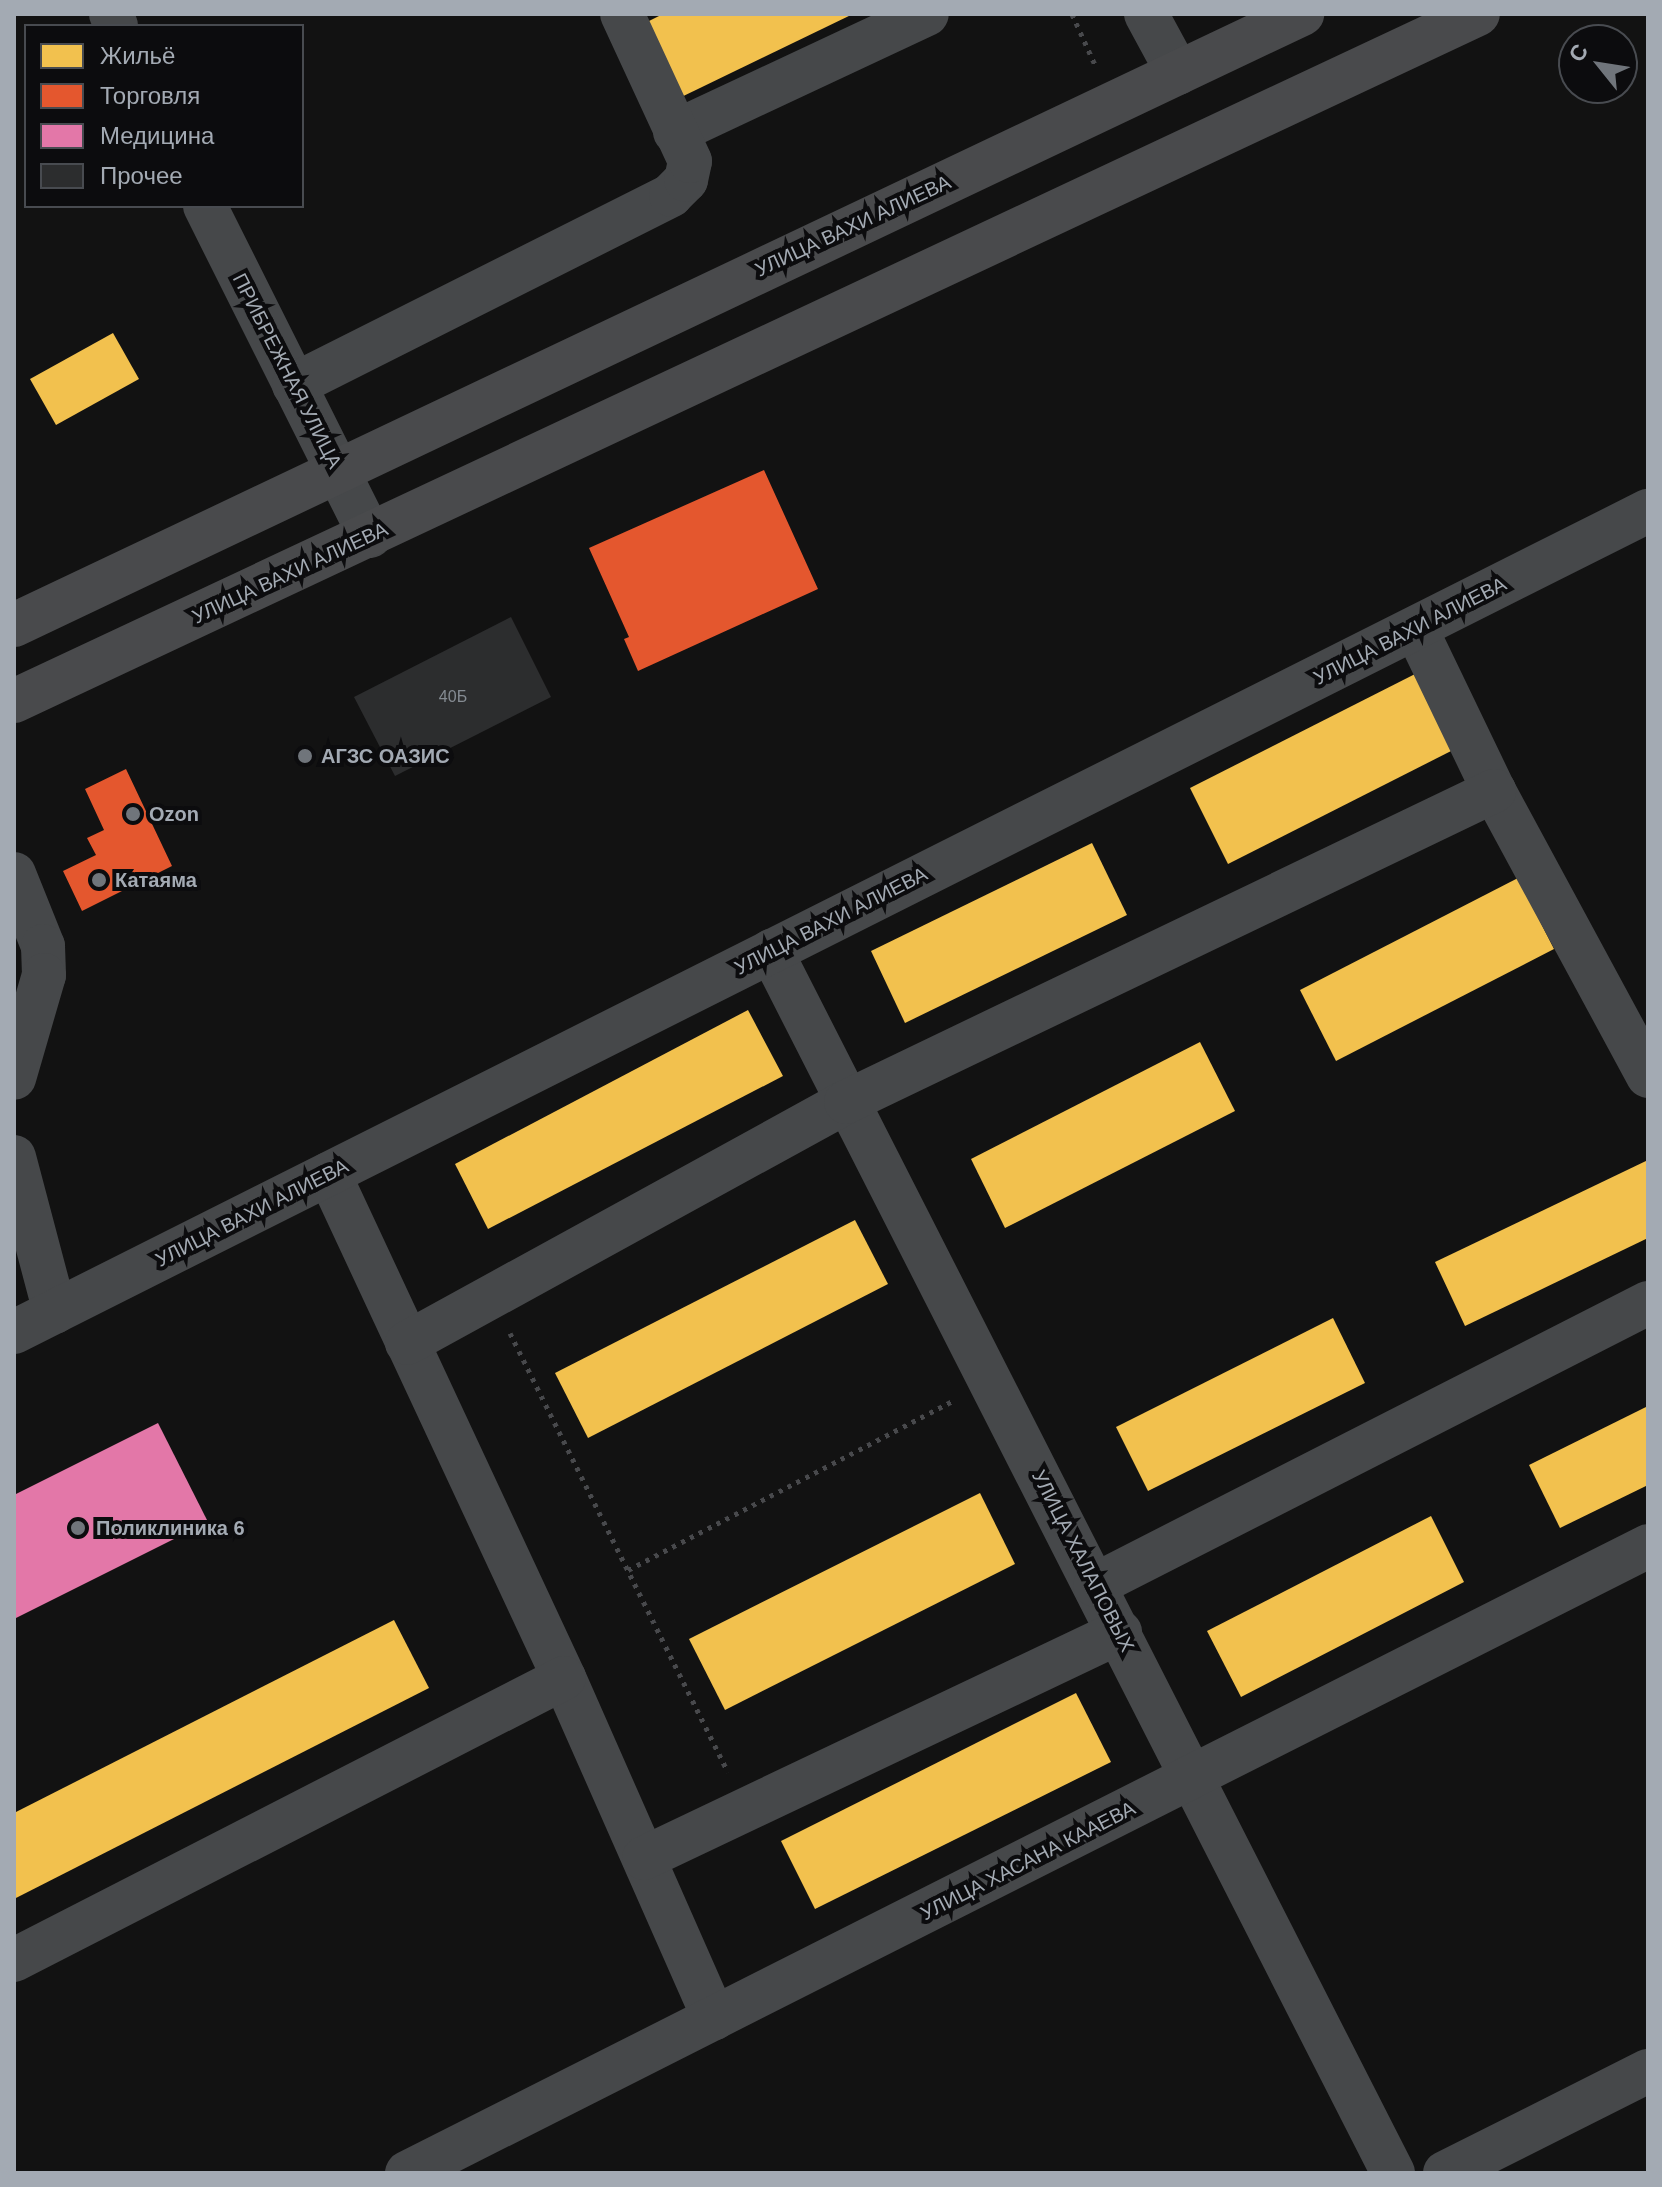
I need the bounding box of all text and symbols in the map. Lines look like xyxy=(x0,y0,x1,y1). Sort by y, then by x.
legend xyxy=(24,24,304,208)
north arrow xyxy=(1558,24,1638,104)
text: С xyxy=(1564,40,1593,66)
text: Жильё xyxy=(100,42,175,69)
text: Торговля xyxy=(100,82,200,109)
text: Медицина xyxy=(100,122,214,149)
text: Прочее xyxy=(100,162,183,189)
street label: УЛИЦА ВАХИ АЛИЕВА xyxy=(751,170,955,282)
street label: ПРИБРЕЖНАЯ УЛИЦА xyxy=(227,269,347,473)
street label: УЛИЦА ВАХИ АЛИЕВА xyxy=(188,517,392,629)
street label: УЛИЦА ВАХИ АЛИЕВА xyxy=(1310,572,1510,690)
house number: 40Б xyxy=(439,687,467,707)
place label: АГЗС ОАЗИС xyxy=(321,744,450,768)
marker: АГЗС ОАЗИС xyxy=(296,747,314,765)
place label: Ozon xyxy=(149,802,199,826)
marker: Ozon xyxy=(124,805,142,823)
street label: УЛИЦА ВАХИ АЛИЕВА xyxy=(731,862,931,980)
place label: Катаяма xyxy=(115,868,197,892)
marker: Катаяма xyxy=(90,871,108,889)
street label: УЛИЦА ВАХИ АЛИЕВА xyxy=(152,1154,352,1272)
street label: УЛИЦА ХАЛАПОВЫХ xyxy=(1027,1466,1139,1656)
place label: Поликлиника 6 xyxy=(96,1516,245,1540)
marker: Поликлиника 6 xyxy=(67,1517,89,1539)
street label: УЛИЦА ХАСАНА КААЕВА xyxy=(917,1796,1139,1926)

